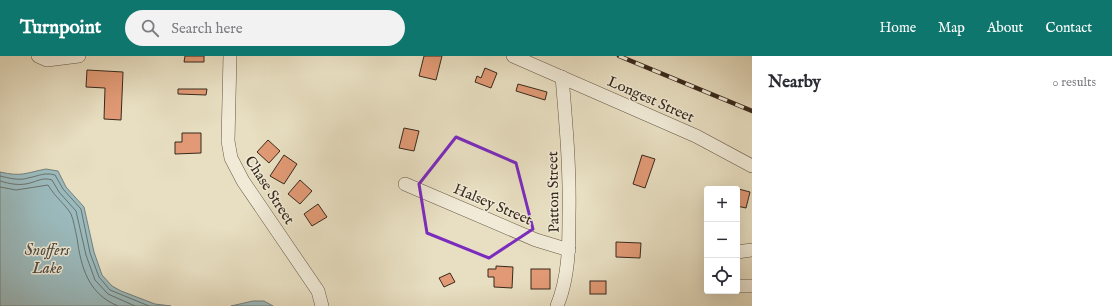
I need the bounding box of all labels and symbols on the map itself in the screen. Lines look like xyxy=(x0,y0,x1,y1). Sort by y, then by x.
street label: Longest Street xyxy=(605,72,697,127)
street label: Patton Street xyxy=(543,151,564,233)
street label: Chase Street xyxy=(240,152,299,228)
street label: Halsey Street xyxy=(451,179,535,230)
water label: Snoffers Lake xyxy=(24,241,70,279)

